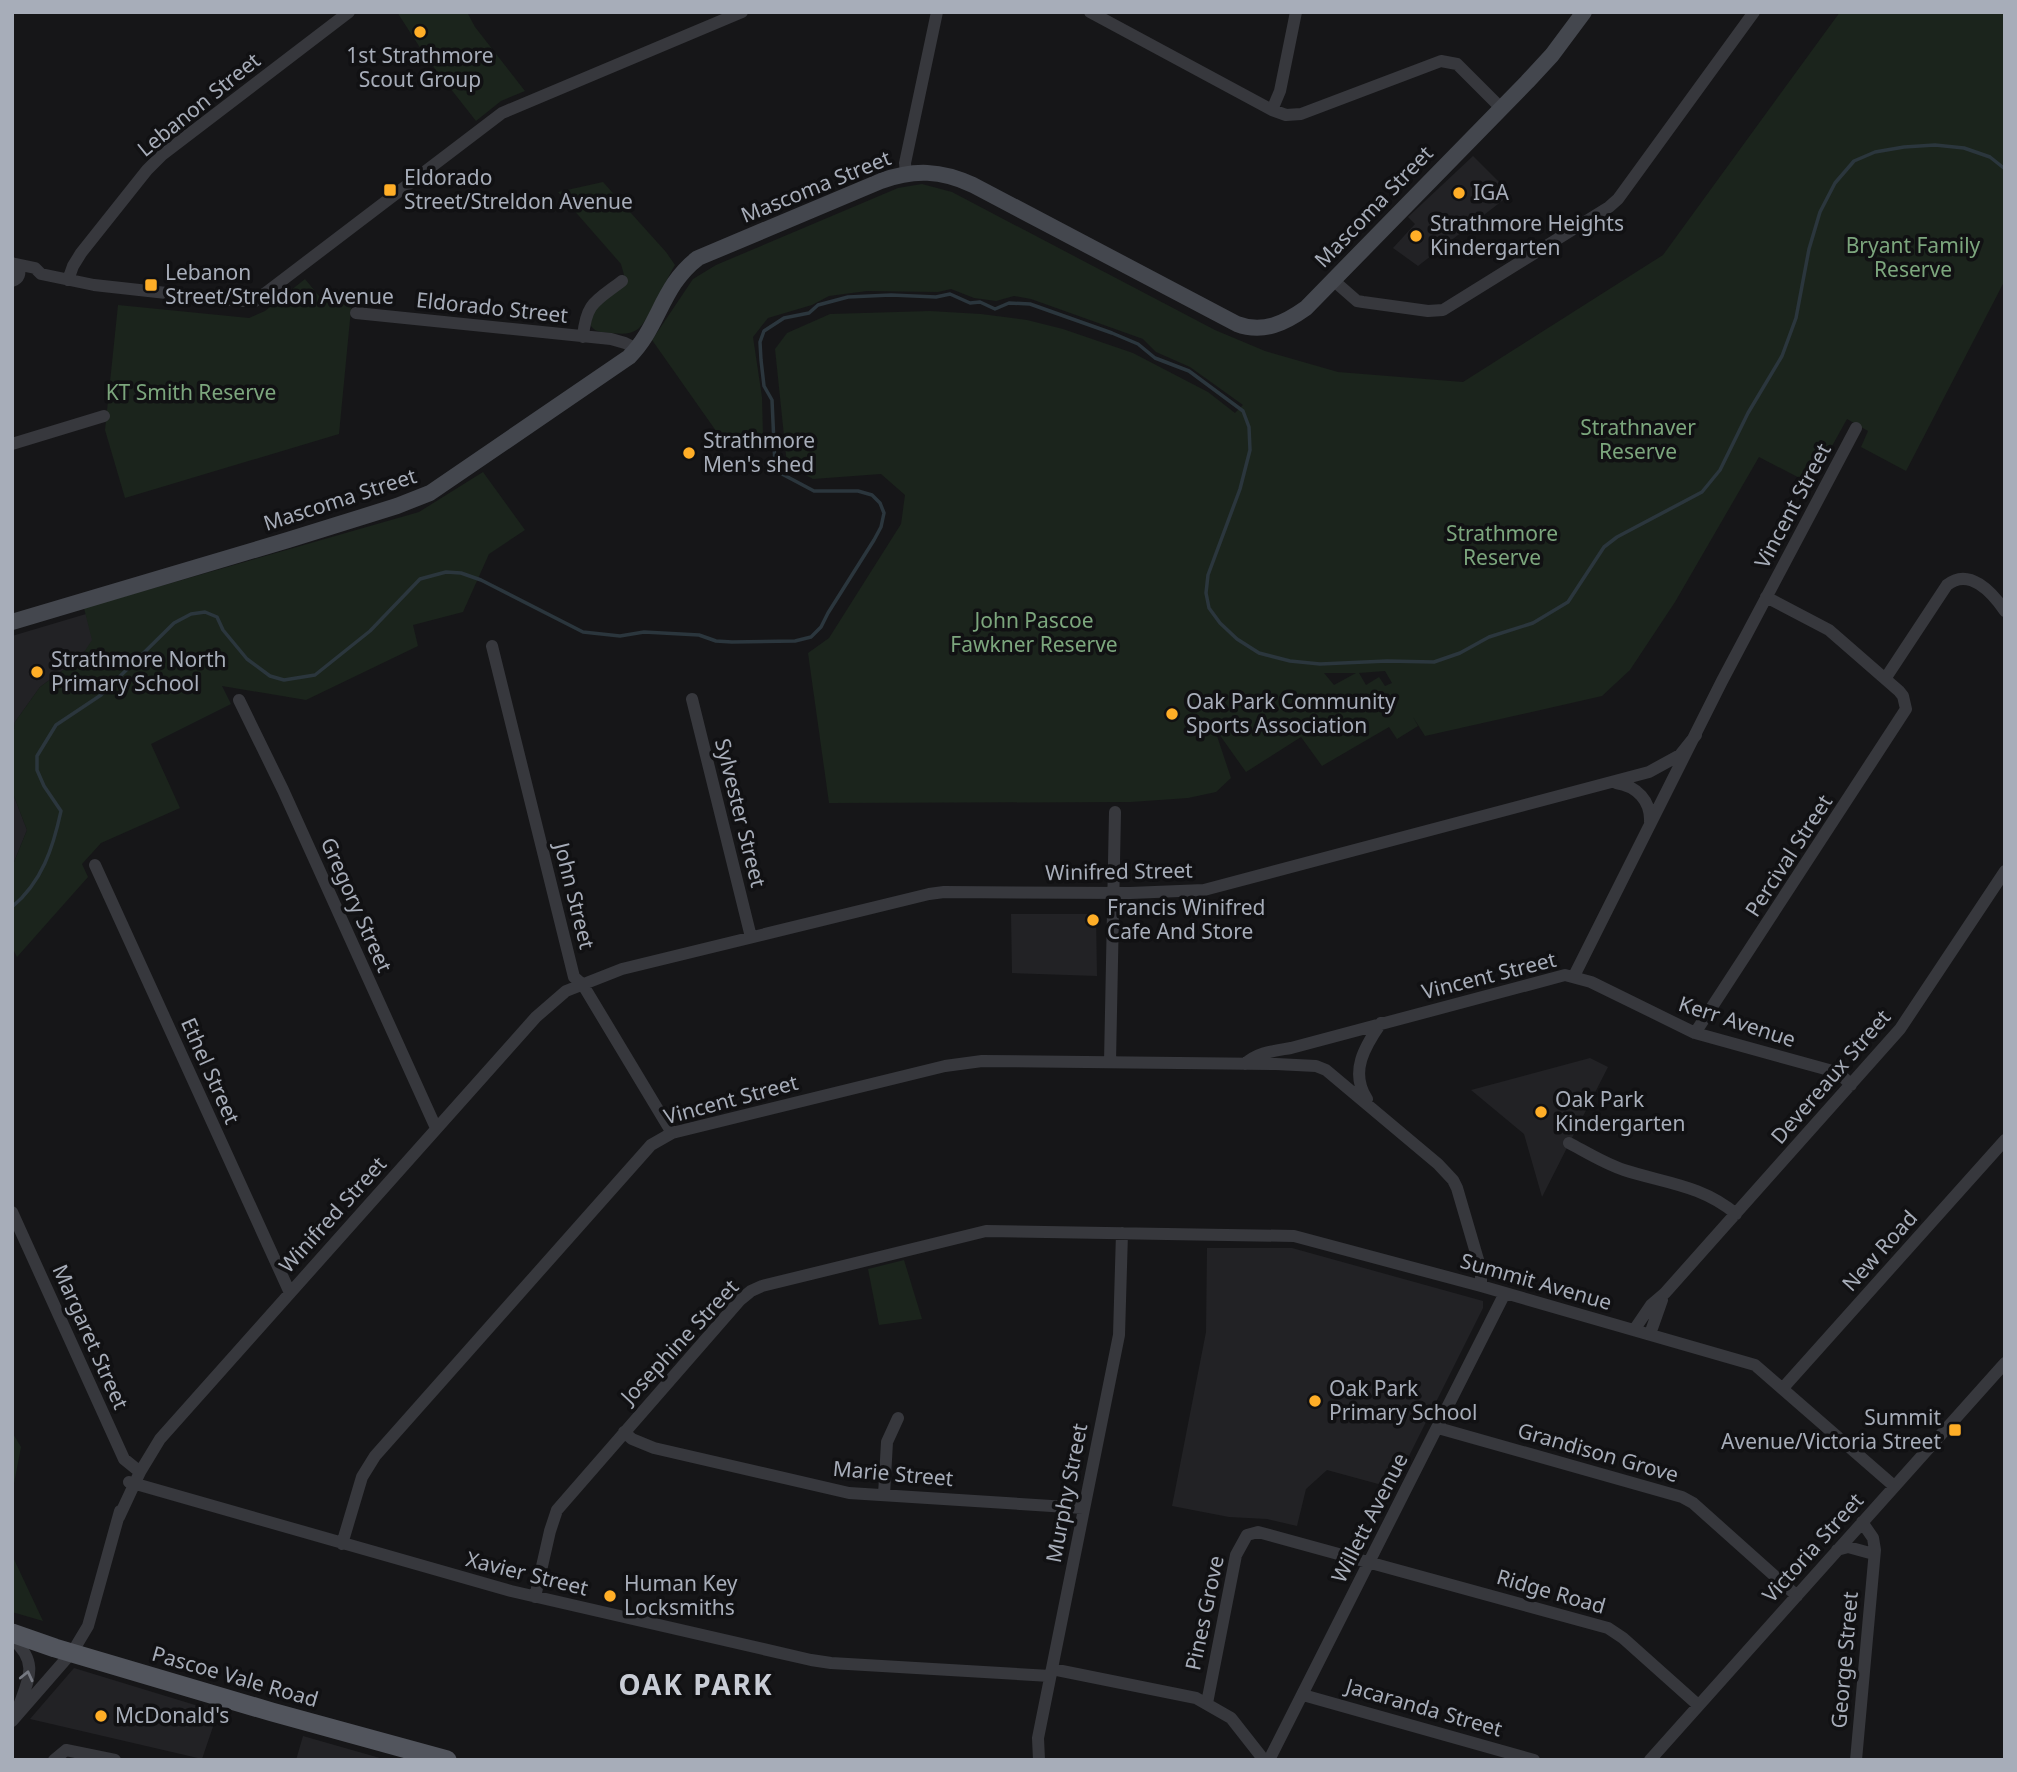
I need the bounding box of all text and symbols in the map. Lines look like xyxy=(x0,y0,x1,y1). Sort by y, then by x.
marker: 1st Strathmore Scout Group xyxy=(412,24,428,40)
place label: 1st Strathmore Scout Group xyxy=(346,41,494,93)
street label: Lebanon Street xyxy=(131,46,266,162)
street label: Mascoma Street xyxy=(1308,139,1439,273)
street label: Mascoma Street xyxy=(737,143,895,229)
place label: Eldorado Street/Streldon Avenue xyxy=(404,163,633,215)
place label: IGA xyxy=(1473,178,1509,206)
marker: Eldorado Street/Streldon Avenue xyxy=(382,182,398,198)
marker: IGA xyxy=(1451,185,1467,201)
place label: Strathmore Heights Kindergarten xyxy=(1430,209,1624,261)
marker: Strathmore Heights Kindergarten xyxy=(1408,228,1424,244)
park label: Bryant Family Reserve xyxy=(1846,231,1981,283)
place label: Lebanon Street/Streldon Avenue xyxy=(165,258,394,310)
marker: Lebanon Street/Streldon Avenue xyxy=(143,277,159,293)
street label: Eldorado Street xyxy=(415,285,570,329)
park label: KT Smith Reserve xyxy=(106,378,276,406)
park label: Strathnaver Reserve xyxy=(1580,413,1696,465)
place label: Strathmore Men's shed xyxy=(703,426,815,478)
street label: Vincent Street xyxy=(1747,438,1837,573)
marker: Strathmore Men's shed xyxy=(681,445,697,461)
street label: Mascoma Street xyxy=(260,461,420,537)
park label: Strathmore Reserve xyxy=(1446,519,1558,571)
park label: John Pascoe Fawkner Reserve xyxy=(950,606,1118,658)
place label: Strathmore North Primary School xyxy=(51,645,227,697)
marker: Strathmore North Primary School xyxy=(29,664,45,680)
place label: Oak Park Community Sports Association xyxy=(1186,687,1396,739)
marker: Oak Park Community Sports Association xyxy=(1164,706,1180,722)
street label: Sylvester Street xyxy=(709,735,773,890)
street label: Percival Street xyxy=(1738,789,1838,922)
street label: Gregory Street xyxy=(315,833,399,977)
street label: John Street xyxy=(548,838,602,952)
street label: Winifred Street xyxy=(1045,856,1193,886)
place label: Francis Winifred Cafe And Store xyxy=(1107,893,1266,945)
marker: Francis Winifred Cafe And Store xyxy=(1085,912,1101,928)
street label: Vincent Street xyxy=(1419,945,1559,1005)
street label: Kerr Avenue xyxy=(1675,989,1799,1053)
street label: Devereaux Street xyxy=(1764,1003,1897,1149)
street label: Ethel Street xyxy=(175,1013,247,1129)
street label: Vincent Street xyxy=(661,1068,801,1130)
place label: Oak Park Kindergarten xyxy=(1555,1085,1685,1137)
marker: Oak Park Kindergarten xyxy=(1533,1104,1549,1120)
street label: Winifred Street xyxy=(272,1150,392,1279)
street label: New Road xyxy=(1835,1204,1923,1297)
street label: Summit Avenue xyxy=(1457,1246,1615,1316)
street label: Margaret Street xyxy=(46,1260,136,1414)
street label: Josephine Street xyxy=(613,1273,745,1411)
place label: Oak Park Primary School xyxy=(1329,1374,1477,1426)
marker: Oak Park Primary School xyxy=(1307,1393,1323,1409)
place label: Summit Avenue/Victoria Street xyxy=(1721,1403,1941,1455)
street label: Grandison Grove xyxy=(1515,1416,1682,1488)
street label: Murphy Street xyxy=(1039,1420,1093,1565)
marker: Summit Avenue/Victoria Street xyxy=(1947,1422,1963,1438)
street label: Willett Avenue xyxy=(1324,1448,1414,1587)
street label: Marie Street xyxy=(832,1454,955,1492)
street label: Victoria Street xyxy=(1756,1486,1869,1608)
street label: Xavier Street xyxy=(463,1544,592,1602)
street label: Pines Grove xyxy=(1178,1553,1230,1673)
street label: Ridge Road xyxy=(1494,1562,1609,1620)
place label: Human Key Locksmiths xyxy=(624,1569,738,1621)
marker: Human Key Locksmiths xyxy=(602,1588,618,1604)
street label: George Street xyxy=(1824,1590,1864,1729)
street label: Pascoe Vale Road xyxy=(149,1639,322,1713)
district label: OAK PARK xyxy=(618,1665,774,1703)
one-way arrow xyxy=(19,1670,34,1682)
street label: Jacaranda Street xyxy=(1341,1671,1506,1743)
place label: McDonald's xyxy=(115,1701,229,1729)
marker: McDonald's xyxy=(93,1708,109,1724)

